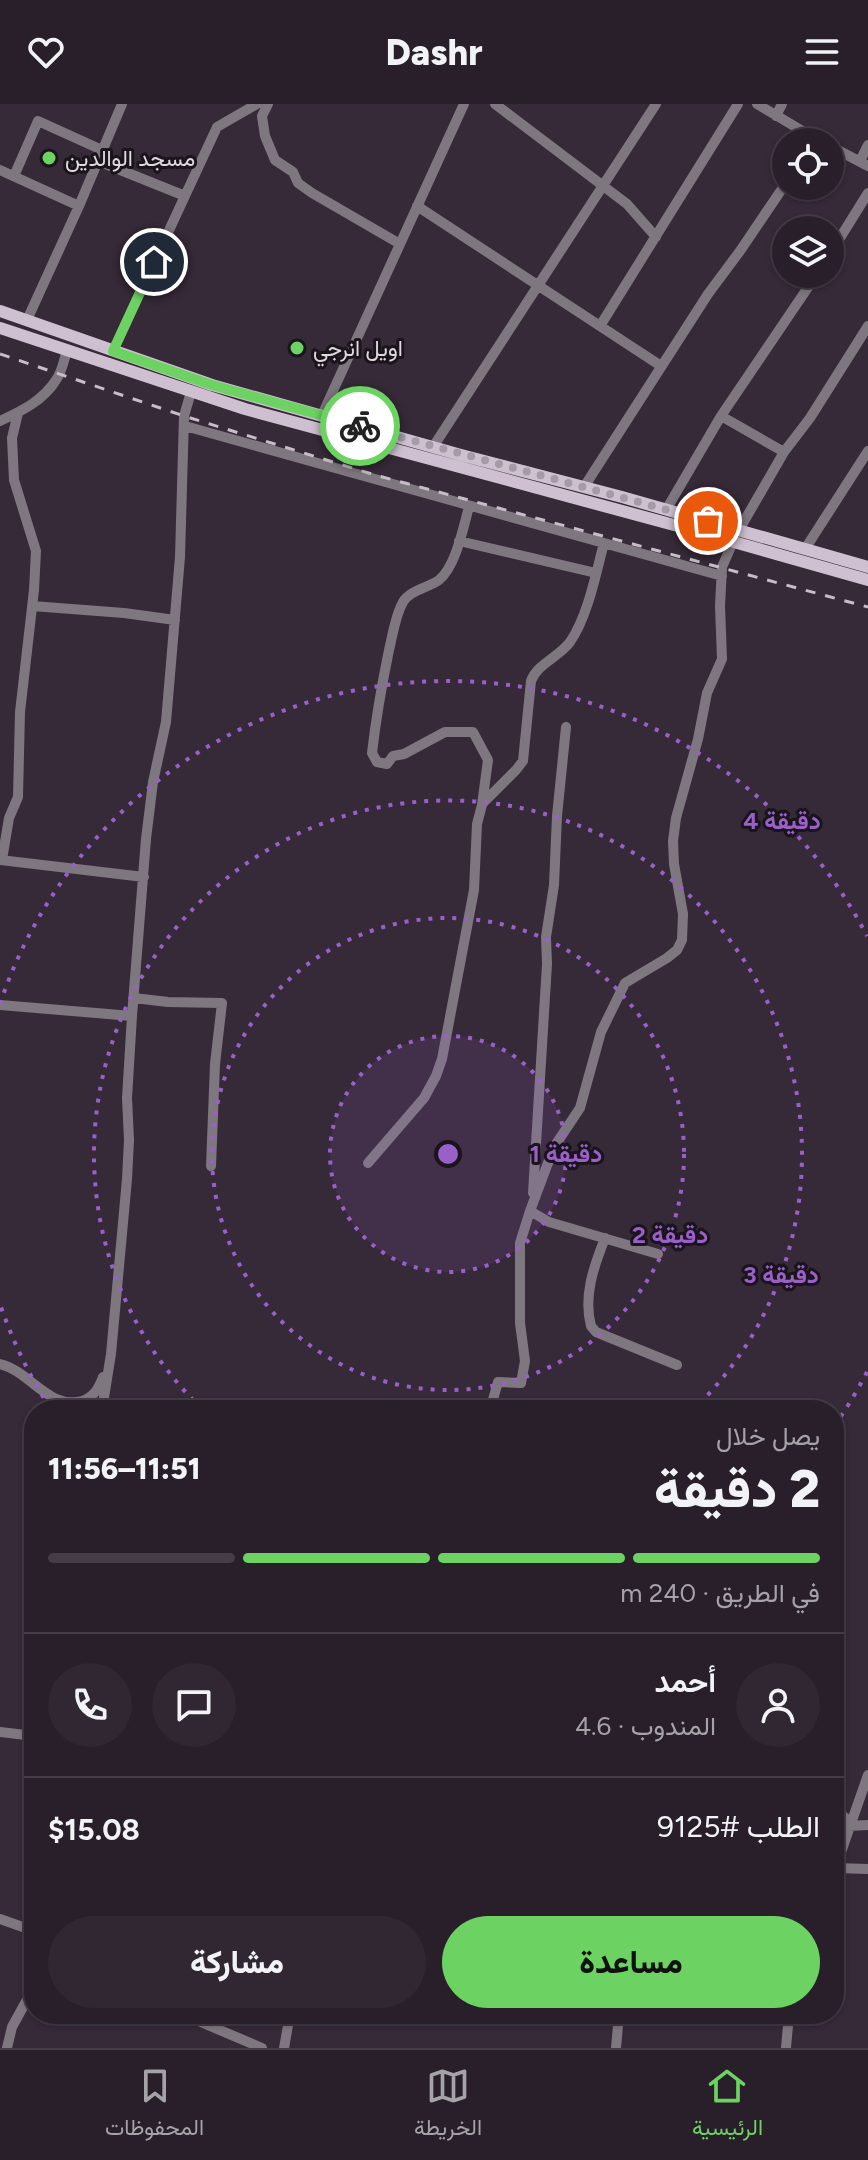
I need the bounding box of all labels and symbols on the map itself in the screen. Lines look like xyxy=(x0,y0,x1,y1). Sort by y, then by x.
place label: مسجد الوالدين xyxy=(65,145,195,172)
marker: مسجد الوالدين xyxy=(40,149,58,167)
pin xyxy=(120,228,188,296)
place label: اويل انرجي xyxy=(313,335,403,367)
marker: اويل انرجي xyxy=(288,339,306,357)
courier xyxy=(320,386,400,466)
pin xyxy=(674,487,742,555)
text: 4 دقيقة xyxy=(743,806,821,835)
text: 1 دقيقة xyxy=(530,1139,602,1168)
centre of rings xyxy=(434,1140,462,1168)
text: 2 دقيقة xyxy=(632,1220,708,1249)
text: 3 دقيقة xyxy=(743,1260,819,1289)

